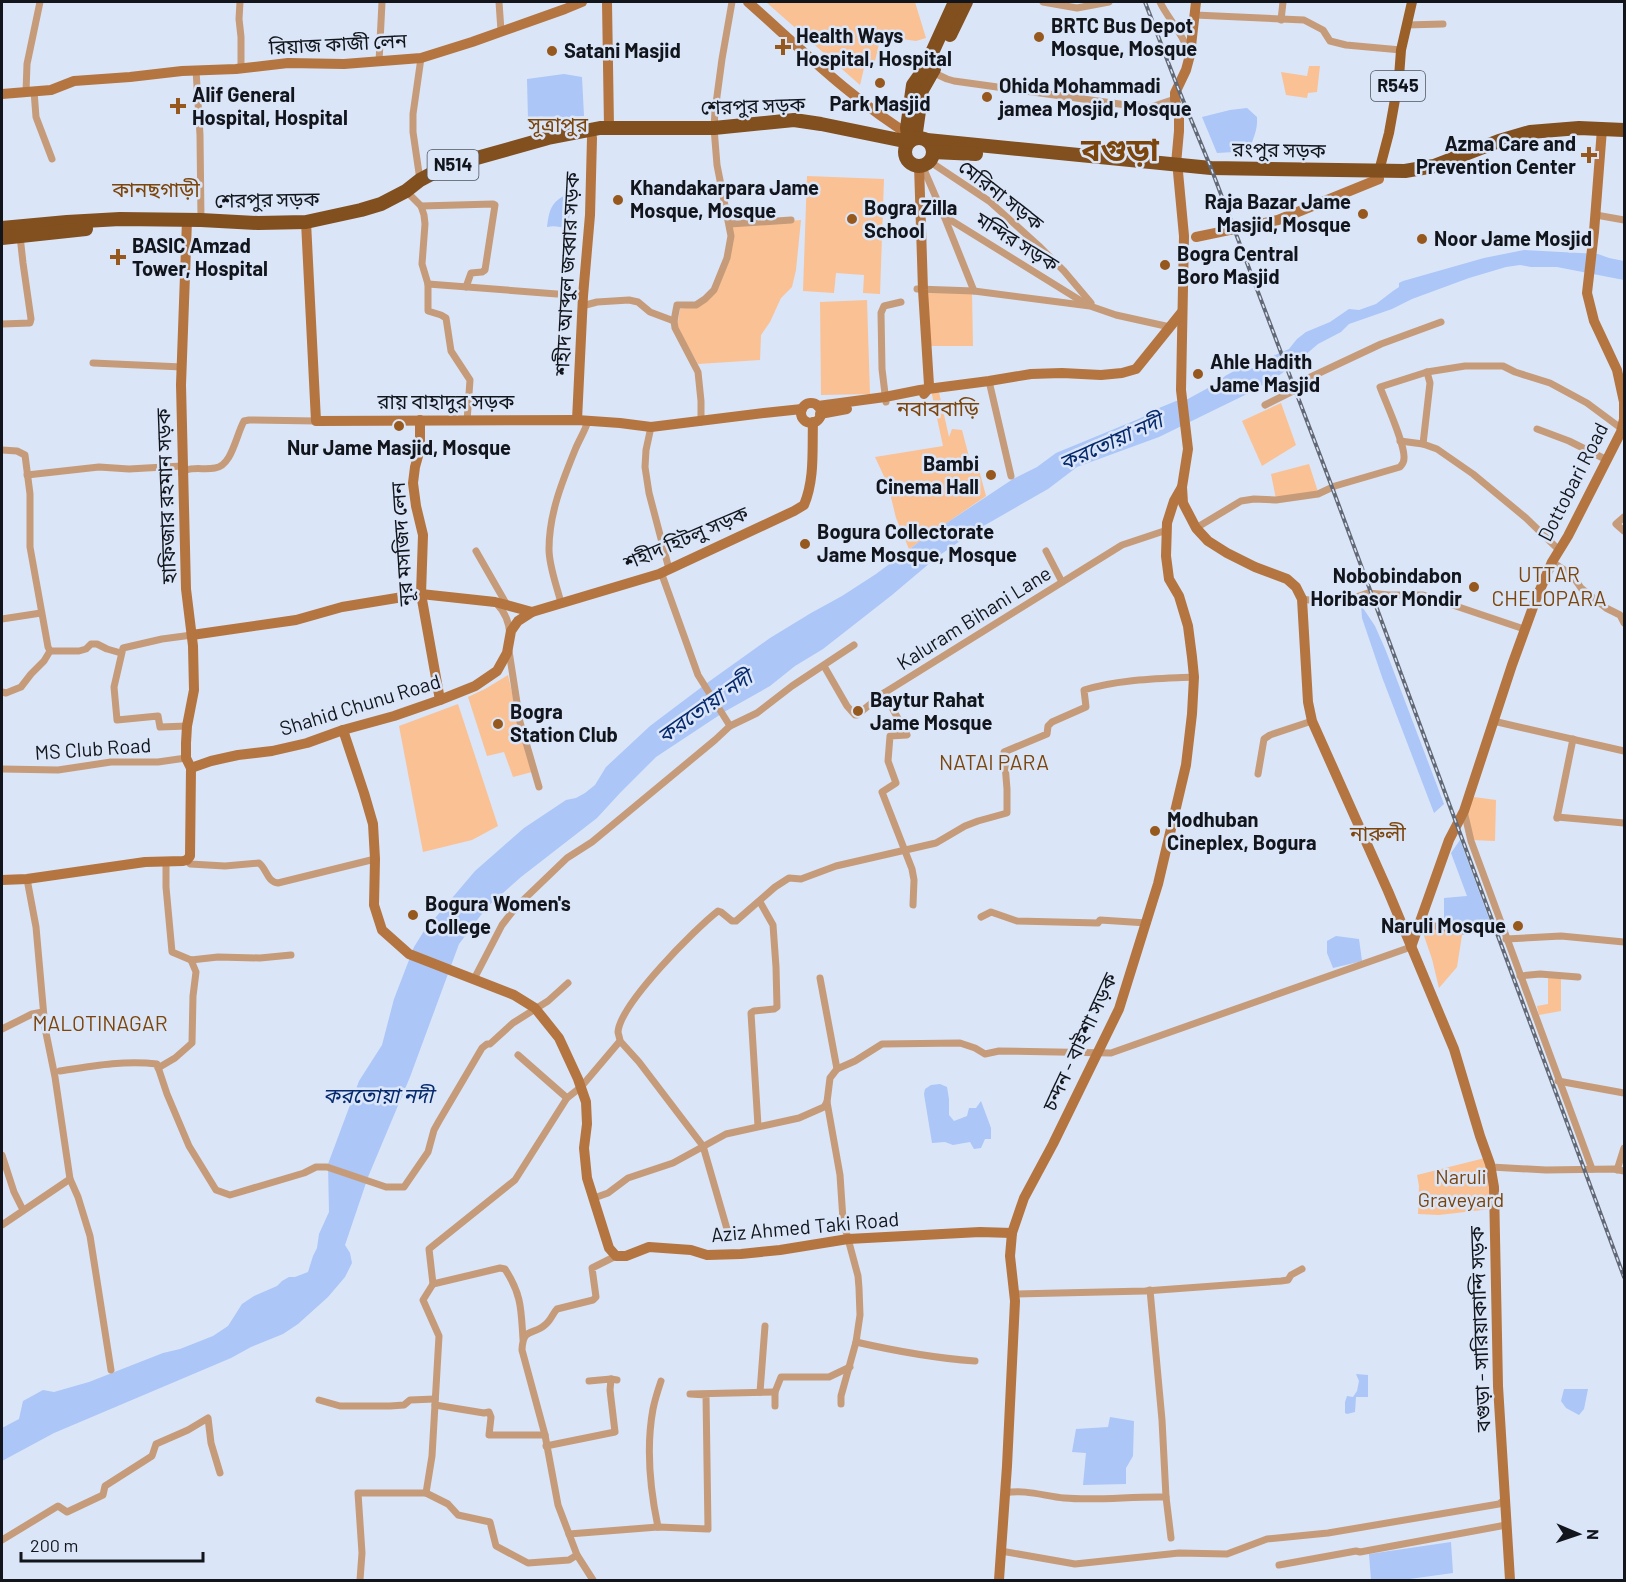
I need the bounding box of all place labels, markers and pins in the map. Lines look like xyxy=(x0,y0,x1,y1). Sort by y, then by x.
place label: BRTC Bus Depot Mosque, Mosque xyxy=(1051,13,1197,60)
place label: Health Ways Hospital, Hospital xyxy=(796,23,952,70)
marker: BRTC Bus Depot Mosque, Mosque xyxy=(1032,30,1046,44)
place label: Satani Masjid xyxy=(564,38,681,62)
marker: Health Ways Hospital, Hospital xyxy=(774,38,792,56)
marker: Satani Masjid xyxy=(545,44,559,58)
place label: Ohida Mohammadi jamea Mosjid, Mosque xyxy=(997,73,1192,120)
marker: Park Masjid xyxy=(873,76,887,90)
place label: Alif General Hospital, Hospital xyxy=(192,82,348,129)
marker: Ohida Mohammadi jamea Mosjid, Mosque xyxy=(980,90,994,104)
place label: Park Masjid xyxy=(829,91,931,115)
marker: Alif General Hospital, Hospital xyxy=(169,97,187,115)
place label: Azma Care and Prevention Center xyxy=(1416,131,1576,178)
marker: Azma Care and Prevention Center xyxy=(1580,146,1598,164)
place label: Khandakarpara Jame Mosque, Mosque xyxy=(630,175,819,222)
place label: Raja Bazar Jame Masjid, Mosque xyxy=(1204,189,1351,236)
marker: Khandakarpara Jame Mosque, Mosque xyxy=(611,193,625,207)
place label: Bogra Zilla School xyxy=(864,195,957,242)
marker: Raja Bazar Jame Masjid, Mosque xyxy=(1356,207,1370,221)
marker: Bogra Zilla School xyxy=(845,212,859,226)
place label: Noor Jame Mosjid xyxy=(1434,226,1592,250)
marker: Noor Jame Mosjid xyxy=(1415,232,1429,246)
place label: BASIC Amzad Tower, Hospital xyxy=(132,233,268,280)
place label: Bogra Central Boro Masjid xyxy=(1177,241,1298,288)
marker: BASIC Amzad Tower, Hospital xyxy=(109,248,127,266)
marker: Bogra Central Boro Masjid xyxy=(1158,258,1172,272)
place label: Ahle Hadith Jame Masjid xyxy=(1210,349,1320,396)
marker: Ahle Hadith Jame Masjid xyxy=(1191,367,1205,381)
marker: Nur Jame Masjid, Mosque xyxy=(392,419,406,433)
place label: Nur Jame Masjid, Mosque xyxy=(287,435,511,459)
place label: Bambi Cinema Hall xyxy=(876,451,979,498)
marker: Bambi Cinema Hall xyxy=(984,468,998,482)
place label: Bogura Collectorate Jame Mosque, Mosque xyxy=(817,519,1017,566)
marker: Bogura Collectorate Jame Mosque, Mosque xyxy=(798,537,812,551)
place label: Nobobindabon Horibasor Mondir xyxy=(1310,563,1462,610)
marker: Nobobindabon Horibasor Mondir xyxy=(1467,580,1481,594)
place label: Baytur Rahat Jame Mosque xyxy=(870,687,993,734)
place label: Bogra Station Club xyxy=(510,699,618,746)
marker: Baytur Rahat Jame Mosque xyxy=(851,704,865,718)
marker: Bogra Station Club xyxy=(491,717,505,731)
place label: Modhuban Cineplex, Bogura xyxy=(1167,807,1316,854)
marker: Modhuban Cineplex, Bogura xyxy=(1148,824,1162,838)
place label: Bogura Women's College xyxy=(425,891,571,938)
marker: Bogura Women's College xyxy=(406,908,420,922)
place label: Naruli Mosque xyxy=(1381,913,1506,937)
marker: Naruli Mosque xyxy=(1511,919,1525,933)

